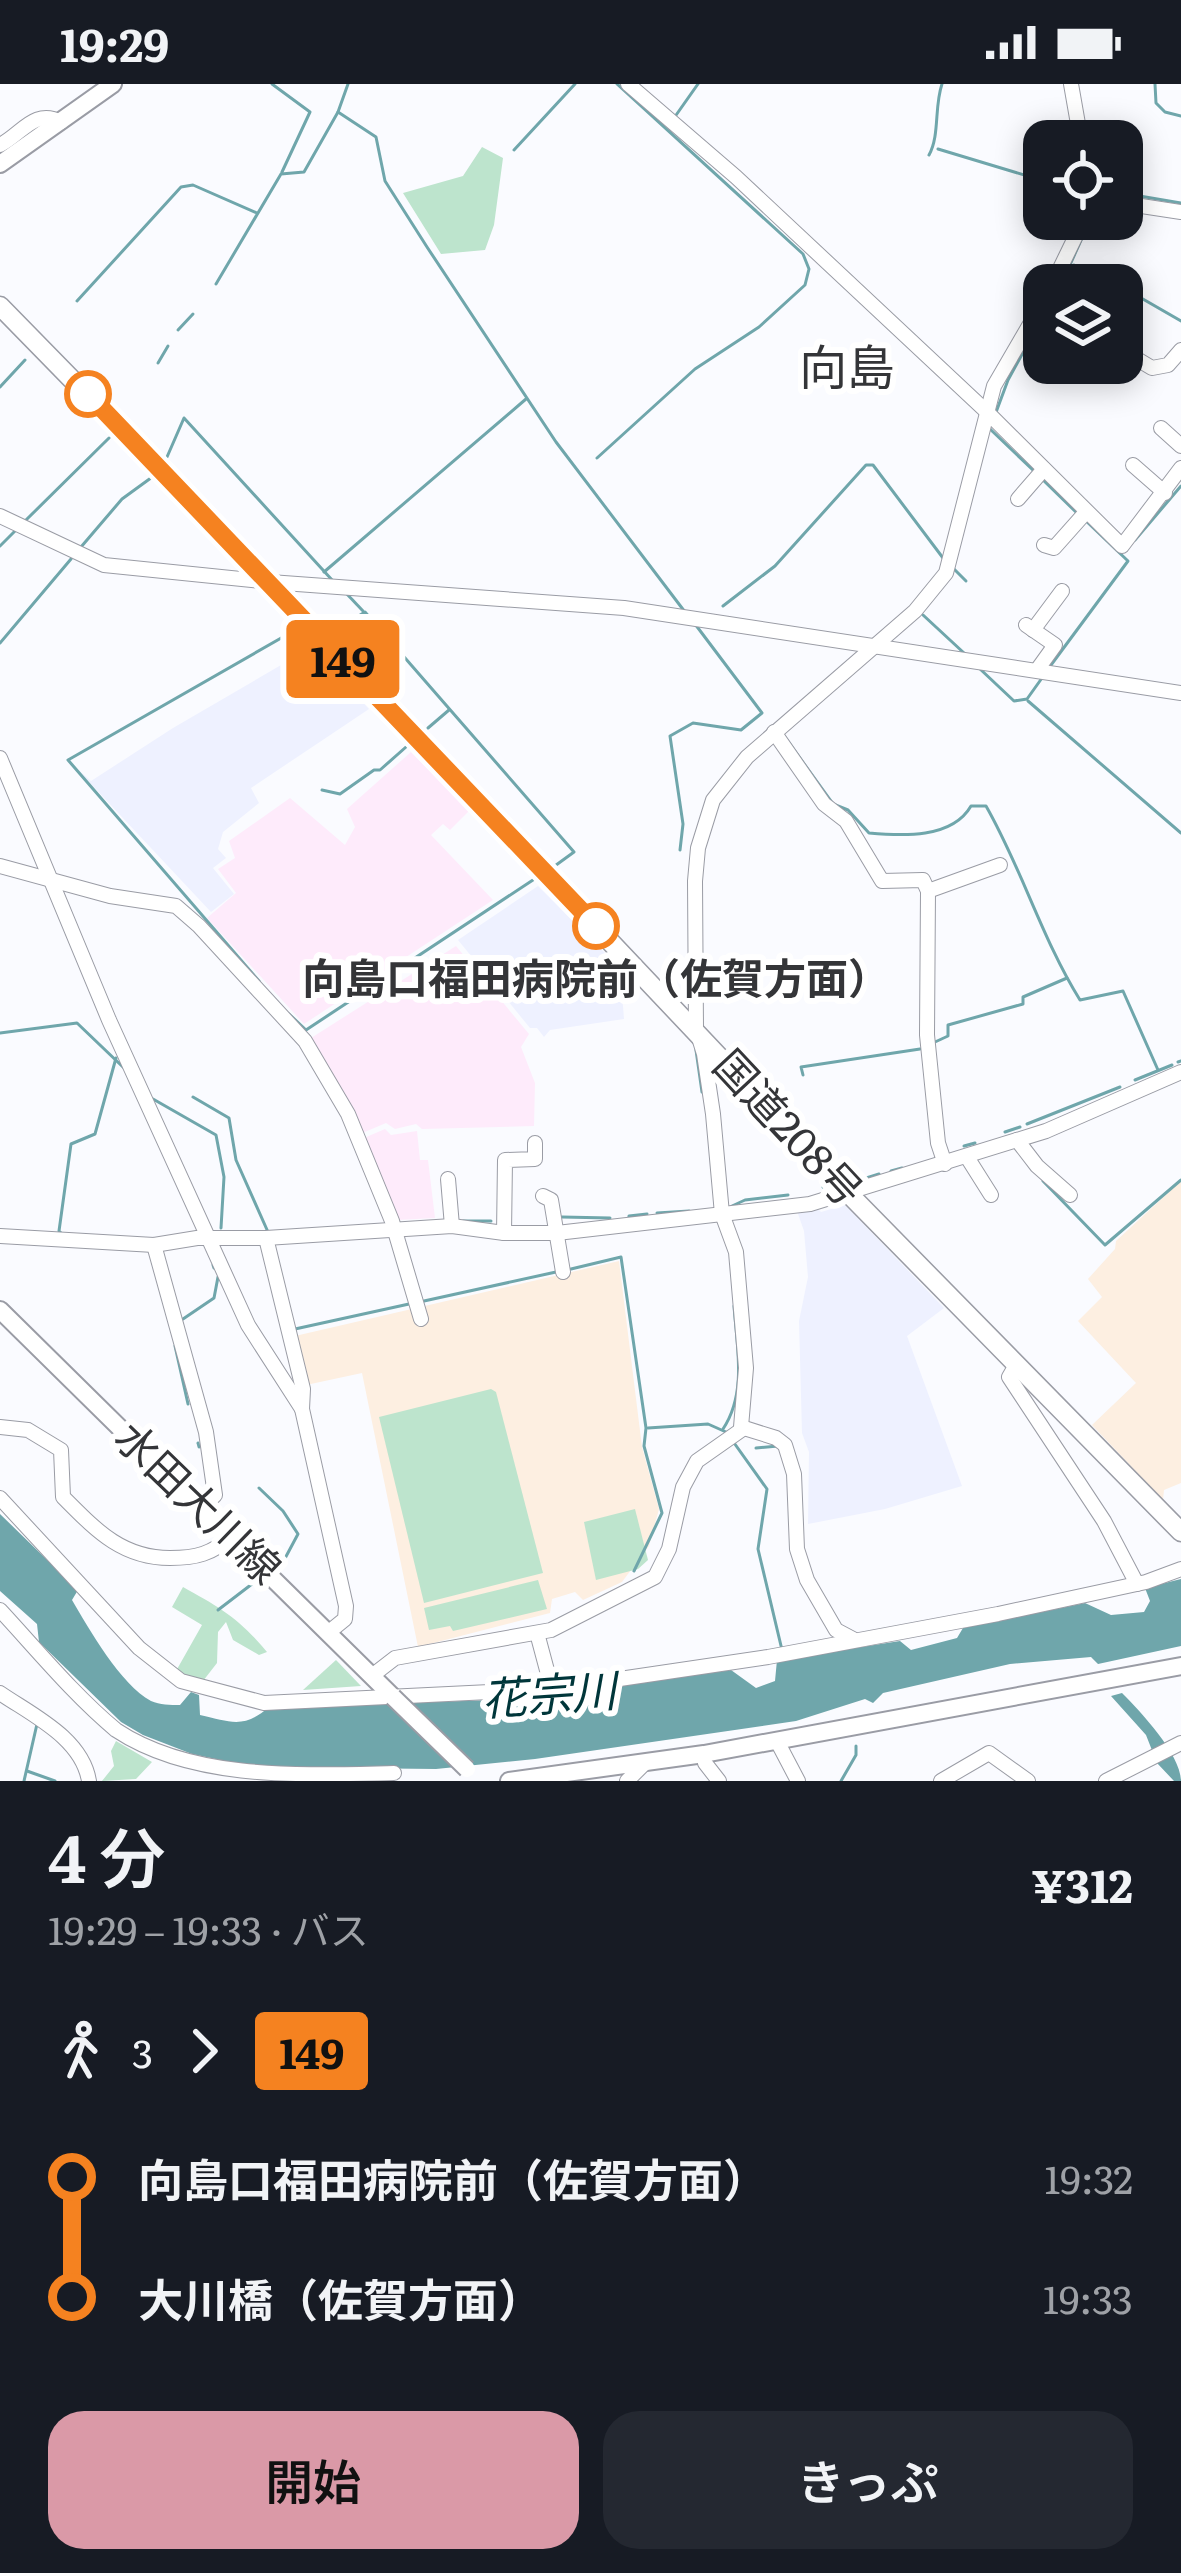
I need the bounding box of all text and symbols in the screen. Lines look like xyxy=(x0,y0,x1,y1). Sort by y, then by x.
text: 19:29 xyxy=(60,9,169,76)
map controls xyxy=(1023,120,1143,384)
button: locate xyxy=(1023,120,1143,240)
button: layers xyxy=(1023,264,1143,384)
district label: 向島 xyxy=(799,329,895,400)
unlabelled marker xyxy=(66,372,110,416)
line badge: 149 xyxy=(274,620,412,698)
text: 149 xyxy=(310,628,376,690)
marker: 向島口福田病院前（佐賀方面） xyxy=(574,904,618,948)
place label: 向島口福田病院前（佐賀方面） xyxy=(302,945,890,1007)
street label: 国道208号 xyxy=(701,1034,879,1218)
street label: 水田大川線 xyxy=(103,1406,297,1596)
water label: 花宗川 xyxy=(479,1653,622,1730)
text: 4 分 xyxy=(48,1805,166,1903)
text: ¥312 xyxy=(1032,1850,1133,1917)
text: 19:29 – 19:33 · バス xyxy=(48,1899,369,1957)
icon: walk xyxy=(48,2018,114,2084)
icon: forward xyxy=(171,2018,237,2084)
text: 149 xyxy=(279,2020,344,2082)
text: 3 xyxy=(132,2022,153,2080)
text: 向島口福田病院前（佐賀方面） xyxy=(138,2144,768,2211)
text: 19:32 xyxy=(1044,2148,1133,2206)
text: 大川橋（佐賀方面） xyxy=(138,2264,543,2331)
text: 19:33 xyxy=(1043,2268,1133,2326)
button: 開始 xyxy=(48,2411,579,2549)
button: きっぷ xyxy=(603,2411,1133,2549)

